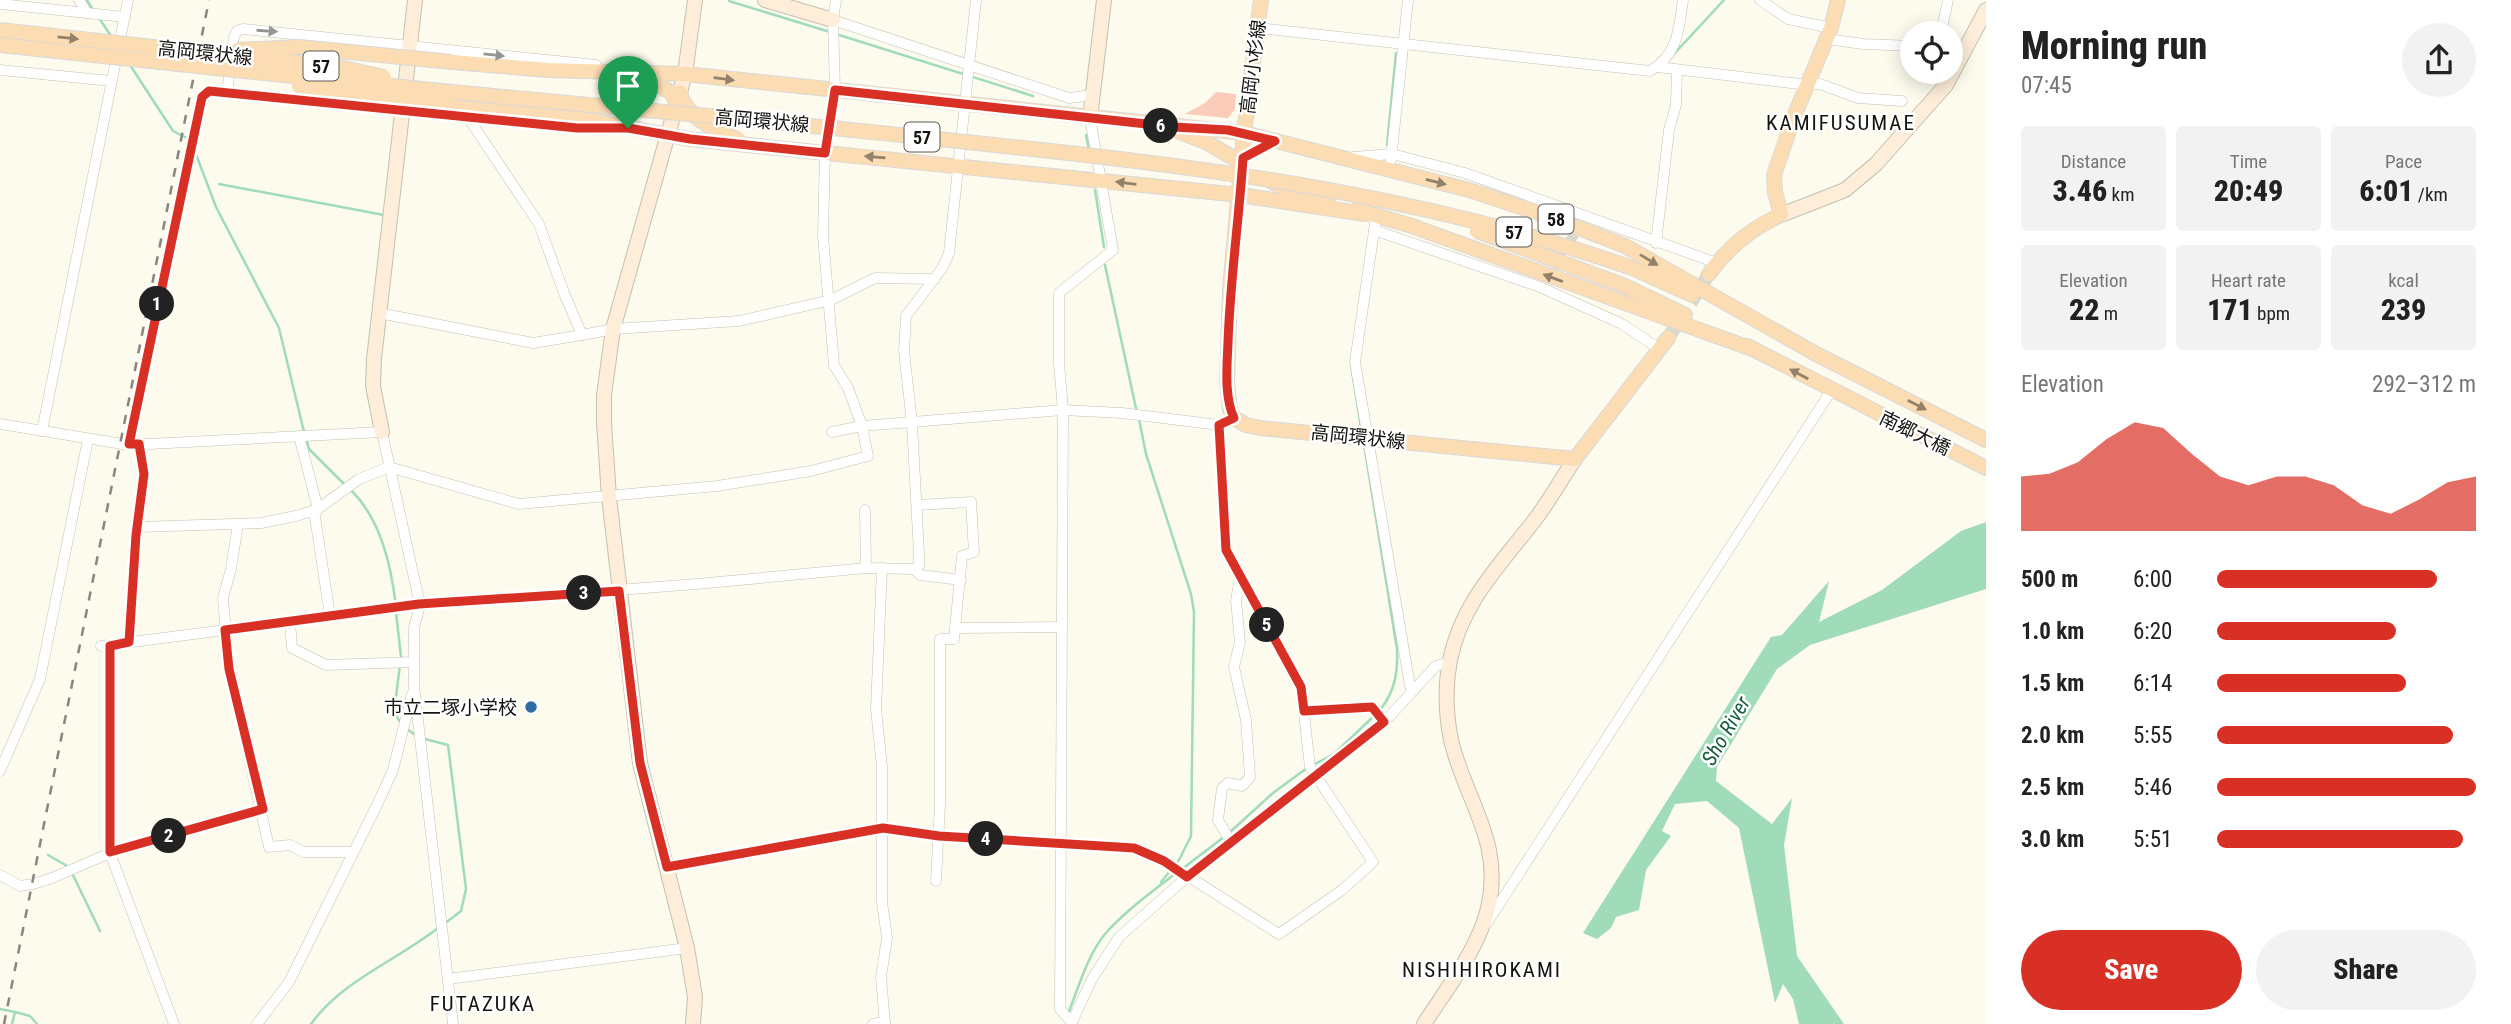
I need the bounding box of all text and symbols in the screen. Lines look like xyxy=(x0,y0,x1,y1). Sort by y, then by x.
street label: 高岡小杉線 xyxy=(1236,18,1270,116)
map controls xyxy=(1900,21,1963,84)
button: locate xyxy=(1900,21,1963,84)
button: share xyxy=(2402,23,2476,97)
text: Morning run xyxy=(2021,24,2207,68)
one-way arrow xyxy=(257,26,279,37)
one-way arrow xyxy=(57,33,79,44)
street label: 高岡環状線 xyxy=(157,37,253,69)
one-way arrow xyxy=(483,50,505,61)
road number: 57 xyxy=(304,52,338,80)
pin xyxy=(598,56,658,128)
icon: arrive xyxy=(609,67,647,105)
text: 07:45 xyxy=(2021,72,2072,99)
one-way arrow xyxy=(713,74,735,85)
street label: 高岡環状線 xyxy=(714,105,810,137)
pin: 6 xyxy=(1144,108,1178,144)
district label: KAMIFUSUMAE xyxy=(1766,111,1916,135)
text: 6 xyxy=(1156,114,1165,137)
road number: 57 xyxy=(904,122,940,152)
text: Distance xyxy=(2061,150,2126,173)
text: Time xyxy=(2230,150,2267,173)
text: Pace xyxy=(2385,150,2422,173)
one-way arrow xyxy=(864,151,886,162)
text: 3.46 xyxy=(2053,173,2107,208)
text: 20:49 xyxy=(2214,173,2283,208)
text: 6:01 xyxy=(2359,173,2413,208)
one-way arrow xyxy=(1425,177,1447,188)
one-way arrow xyxy=(1115,178,1137,189)
text: km xyxy=(2107,183,2134,206)
text: /km xyxy=(2413,183,2448,206)
road number: 58 xyxy=(1538,204,1574,233)
road number: 57 xyxy=(1496,218,1532,246)
one-way arrow xyxy=(1639,254,1658,266)
text: Elevation xyxy=(2059,269,2128,292)
text: Heart rate xyxy=(2211,269,2286,292)
text: kcal xyxy=(2388,269,2419,292)
one-way arrow xyxy=(1542,272,1563,283)
pin: 1 xyxy=(140,286,174,322)
text: 1 xyxy=(152,292,161,315)
text: 22 xyxy=(2069,292,2099,327)
text: 171 xyxy=(2207,292,2253,327)
text: 239 xyxy=(2381,292,2426,327)
text: m xyxy=(2099,302,2118,325)
text: bpm xyxy=(2253,302,2290,325)
one-way arrow xyxy=(1790,368,1809,380)
text: Elevation xyxy=(2021,371,2104,398)
text: 292–312 m xyxy=(2372,371,2476,398)
one-way arrow xyxy=(1907,399,1927,410)
street label: 南郷大橋 xyxy=(1876,406,1954,460)
street label: 高岡環状線 xyxy=(1310,421,1406,453)
text: 500 m xyxy=(2021,566,2078,593)
text: 6:00 xyxy=(2133,566,2172,593)
pin: 3 xyxy=(566,576,602,610)
text: 3 xyxy=(579,581,588,604)
pin: 5 xyxy=(1250,608,1284,642)
text: 5 xyxy=(1262,613,1271,636)
text: 1.0 km xyxy=(2021,618,2084,645)
text: 6:20 xyxy=(2133,618,2172,645)
text: 1.5 km xyxy=(2021,670,2084,697)
text: 6:14 xyxy=(2133,670,2172,697)
water label: Sho River xyxy=(1697,692,1756,770)
place label: 市立二塚小学校 xyxy=(384,696,517,719)
marker: 市立二塚小学校 xyxy=(523,699,539,715)
text: 2.0 km xyxy=(2021,722,2084,749)
text: 5:55 xyxy=(2133,722,2172,749)
text: 2.5 km xyxy=(2021,774,2084,801)
text: 5:46 xyxy=(2133,774,2172,801)
pin: 2 xyxy=(152,818,186,854)
pin: 4 xyxy=(968,822,1004,856)
text: 2 xyxy=(164,824,173,847)
text: 3.0 km xyxy=(2021,826,2084,853)
text: 5:51 xyxy=(2133,826,2172,853)
text: 4 xyxy=(981,827,990,850)
button: Save xyxy=(2021,930,2242,1010)
button: Share xyxy=(2256,930,2476,1010)
district label: NISHIHIROKAMI xyxy=(1402,958,1562,982)
district label: FUTAZUKA xyxy=(430,992,536,1016)

